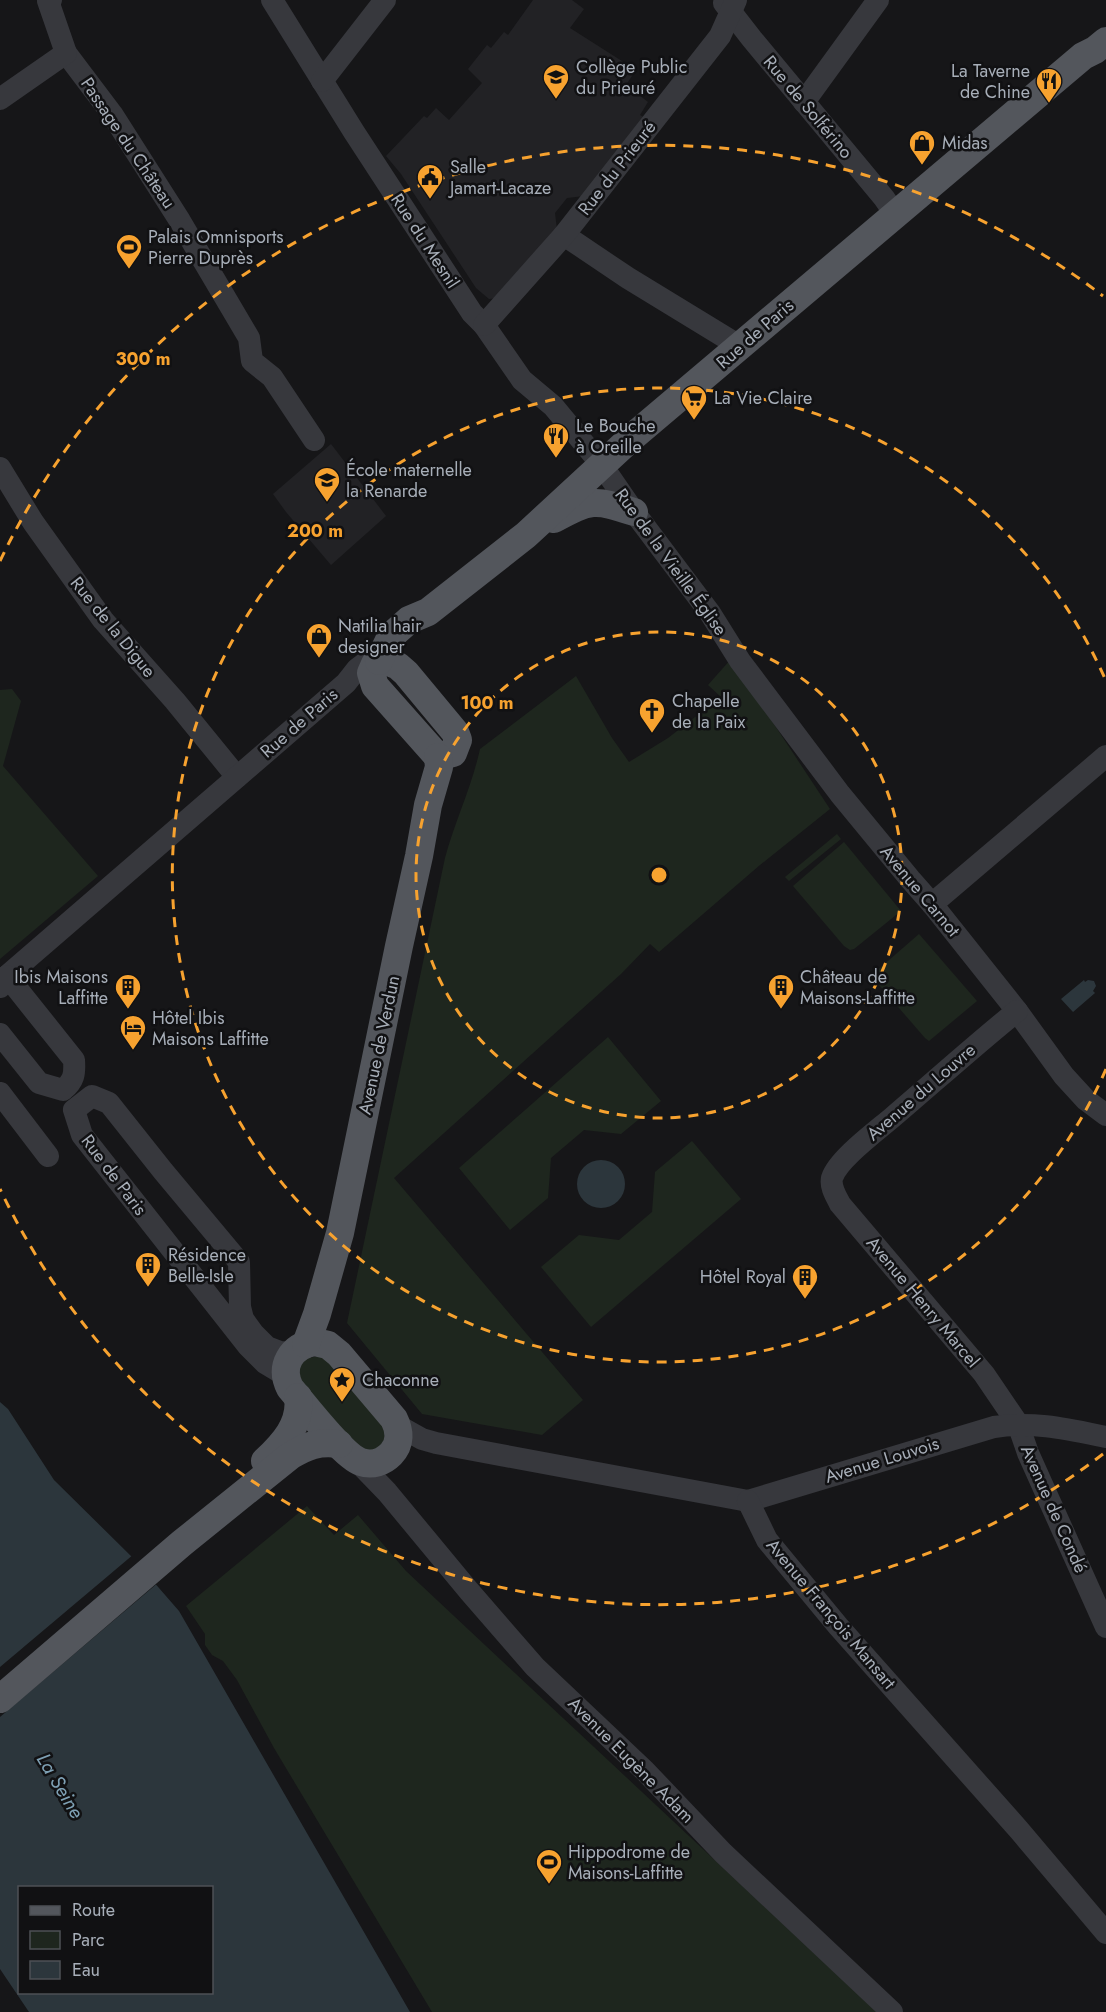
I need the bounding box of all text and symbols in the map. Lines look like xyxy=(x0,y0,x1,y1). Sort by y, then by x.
street label: Rue de Solférino xyxy=(757,50,859,164)
place label: Collège Public du Prieuré xyxy=(576,54,687,101)
place label: La Taverne de Chine xyxy=(951,58,1030,105)
school or university icon: Collège Public du Prieuré xyxy=(541,62,571,100)
restaurant icon: La Taverne de Chine xyxy=(1034,66,1064,104)
street label: Passage du Château xyxy=(74,72,182,214)
street label: Rue du Prieuré xyxy=(572,115,662,221)
shop icon: Midas xyxy=(907,128,937,166)
place label: Midas xyxy=(942,130,987,156)
place label: Salle Jamart-Lacaze xyxy=(448,154,551,201)
public building icon: Salle Jamart-Lacaze xyxy=(415,162,445,200)
street label: Rue du Mesnil xyxy=(384,188,466,294)
place label: Palais Omnisports Pierre Duprès xyxy=(148,224,284,271)
sports icon: Palais Omnisports Pierre Duprès xyxy=(114,232,144,270)
street label: Rue de Paris xyxy=(711,293,799,375)
text: 300 m xyxy=(115,346,171,372)
supermarket icon: La Vie Claire xyxy=(679,383,709,421)
place label: La Vie Claire xyxy=(714,385,812,411)
place label: Le Bouche à Oreille xyxy=(576,413,655,460)
restaurant icon: Le Bouche à Oreille xyxy=(541,421,571,459)
place label: École maternelle la Renarde xyxy=(346,457,472,504)
school or university icon: École maternelle la Renarde xyxy=(312,465,342,503)
street label: Rue de la Vieille Église xyxy=(609,483,733,641)
text: 200 m xyxy=(287,518,343,544)
street label: Rue de la Digue xyxy=(64,571,162,683)
place label: Natilia hair designer xyxy=(338,613,422,660)
shop icon: Natilia hair designer xyxy=(304,621,334,659)
street label: Rue de Paris xyxy=(255,682,343,764)
place label: Chapelle de la Paix xyxy=(672,688,746,735)
text: 100 m xyxy=(460,690,514,716)
church icon: Chapelle de la Paix xyxy=(637,696,667,734)
street label: Avenue Carnot xyxy=(874,840,966,943)
centre of rings xyxy=(649,865,669,885)
place label: Ibis Maisons Laffitte xyxy=(14,964,108,1011)
place label: Château de Maisons-Laffitte xyxy=(800,964,915,1011)
building icon: Ibis Maisons Laffitte xyxy=(113,972,143,1010)
building icon: Château de Maisons-Laffitte xyxy=(766,972,796,1010)
street label: Avenue de Verdun xyxy=(352,973,406,1117)
place label: Hôtel Ibis Maisons Laffitte xyxy=(152,1005,269,1052)
hotel icon: Hôtel Ibis Maisons Laffitte xyxy=(118,1013,148,1051)
street label: Avenue du Louvre xyxy=(861,1037,981,1147)
street label: Rue de Paris xyxy=(75,1129,153,1221)
street label: Avenue Henry Marcel xyxy=(860,1231,986,1373)
place label: Résidence Belle-Isle xyxy=(168,1242,246,1289)
building icon: Résidence Belle-Isle xyxy=(133,1250,163,1288)
building icon: Hôtel Royal xyxy=(790,1262,820,1300)
place label: Hôtel Royal xyxy=(700,1264,786,1290)
place icon: Chaconne xyxy=(327,1365,357,1403)
place label: Chaconne xyxy=(362,1367,439,1393)
street label: Avenue Louvois xyxy=(822,1430,942,1490)
street label: Avenue de Condé xyxy=(1014,1441,1094,1577)
street label: Avenue François Mansart xyxy=(760,1533,902,1695)
street label: Avenue Eugène Adam xyxy=(562,1691,700,1829)
water label: La Seine xyxy=(29,1748,91,1824)
place label: Hippodrome de Maisons-Laffitte xyxy=(568,1839,690,1886)
sports icon: Hippodrome de Maisons-Laffitte xyxy=(534,1847,564,1885)
legend xyxy=(18,1886,213,1994)
text: Route xyxy=(72,1897,115,1923)
text: Parc xyxy=(72,1927,105,1953)
text: Eau xyxy=(72,1957,100,1983)

